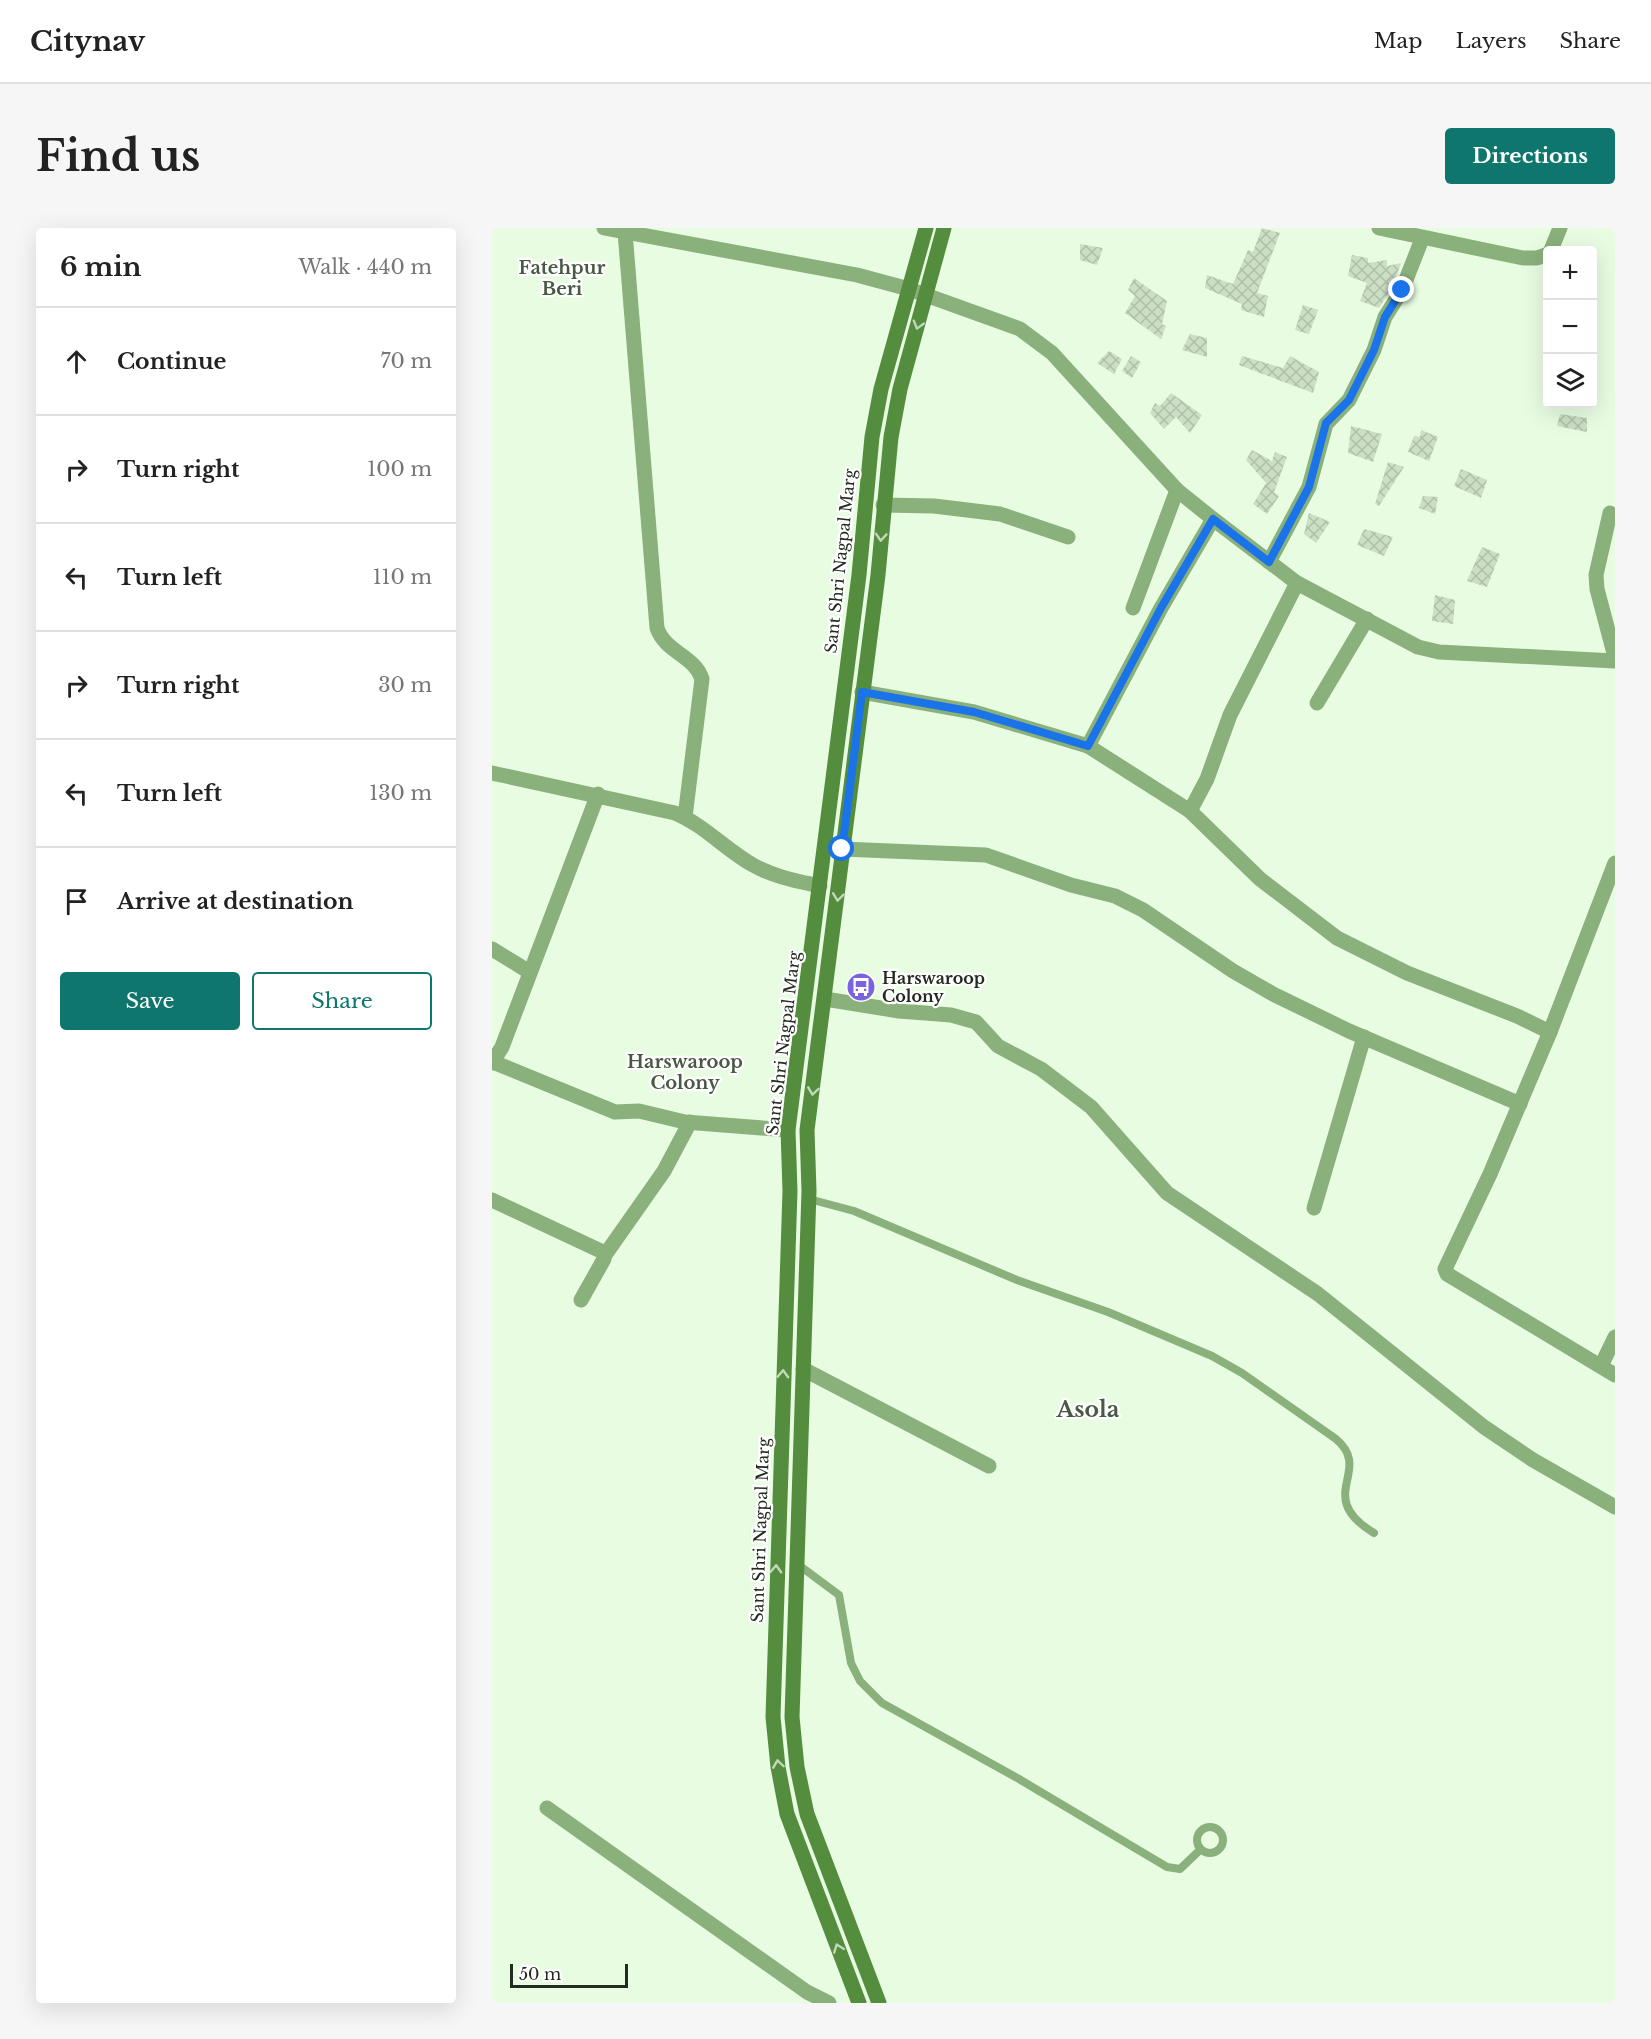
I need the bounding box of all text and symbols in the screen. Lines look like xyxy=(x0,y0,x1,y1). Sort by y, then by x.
text: Citynav xyxy=(30,24,145,59)
text: Map xyxy=(1374,28,1423,54)
text: Layers xyxy=(1456,28,1527,54)
text: Share xyxy=(1560,28,1621,54)
button: Directions xyxy=(1445,128,1615,184)
text: Find us xyxy=(36,130,200,182)
map controls xyxy=(1543,246,1597,408)
button: + xyxy=(1543,246,1597,300)
text: 6 min xyxy=(60,251,141,283)
text: Walk · 440 m xyxy=(299,255,432,279)
district label: Fatehpur Beri xyxy=(519,257,605,300)
route end xyxy=(1388,276,1414,302)
button: − xyxy=(1543,300,1597,354)
one-way arrow xyxy=(913,319,925,330)
icon: ahead xyxy=(60,345,93,378)
text: Continue xyxy=(117,348,226,375)
text: 70 m xyxy=(380,349,432,373)
button: layers xyxy=(1543,354,1597,408)
icon: right xyxy=(60,453,93,486)
text: Turn right xyxy=(117,456,239,483)
text: 100 m xyxy=(367,457,432,481)
street label: Sant Shri Nagpal Marg xyxy=(820,467,860,654)
one-way arrow xyxy=(874,533,887,542)
icon: left xyxy=(60,561,93,594)
text: Turn left xyxy=(117,564,222,591)
text: 110 m xyxy=(373,565,432,589)
icon: right xyxy=(60,669,93,702)
text: Turn right xyxy=(117,672,239,699)
text: 30 m xyxy=(378,673,432,697)
icon: left xyxy=(60,777,93,810)
text: Turn left xyxy=(117,780,222,807)
text: 130 m xyxy=(369,781,432,805)
route start xyxy=(828,835,854,861)
icon: arrive xyxy=(60,885,93,918)
text: Arrive at destination xyxy=(117,888,354,915)
one-way arrow xyxy=(832,893,845,902)
street label: Sant Shri Nagpal Marg xyxy=(762,949,804,1136)
place label: Harswaroop Colony xyxy=(882,968,985,1006)
bus stop icon: Harswaroop Colony xyxy=(845,971,877,1003)
button: Save xyxy=(60,972,240,1030)
button: Share xyxy=(252,972,432,1030)
district label: Harswaroop Colony xyxy=(627,1051,743,1094)
one-way arrow xyxy=(807,1086,819,1095)
one-way arrow xyxy=(777,1370,790,1379)
district label: Asola xyxy=(1055,1396,1120,1423)
street label: Sant Shri Nagpal Marg xyxy=(747,1437,773,1623)
one-way arrow xyxy=(770,1565,783,1574)
one-way arrow xyxy=(772,1759,785,1768)
one-way arrow xyxy=(833,1944,846,1954)
scale bar xyxy=(510,1961,628,1988)
text: 50 m xyxy=(519,1964,561,1984)

